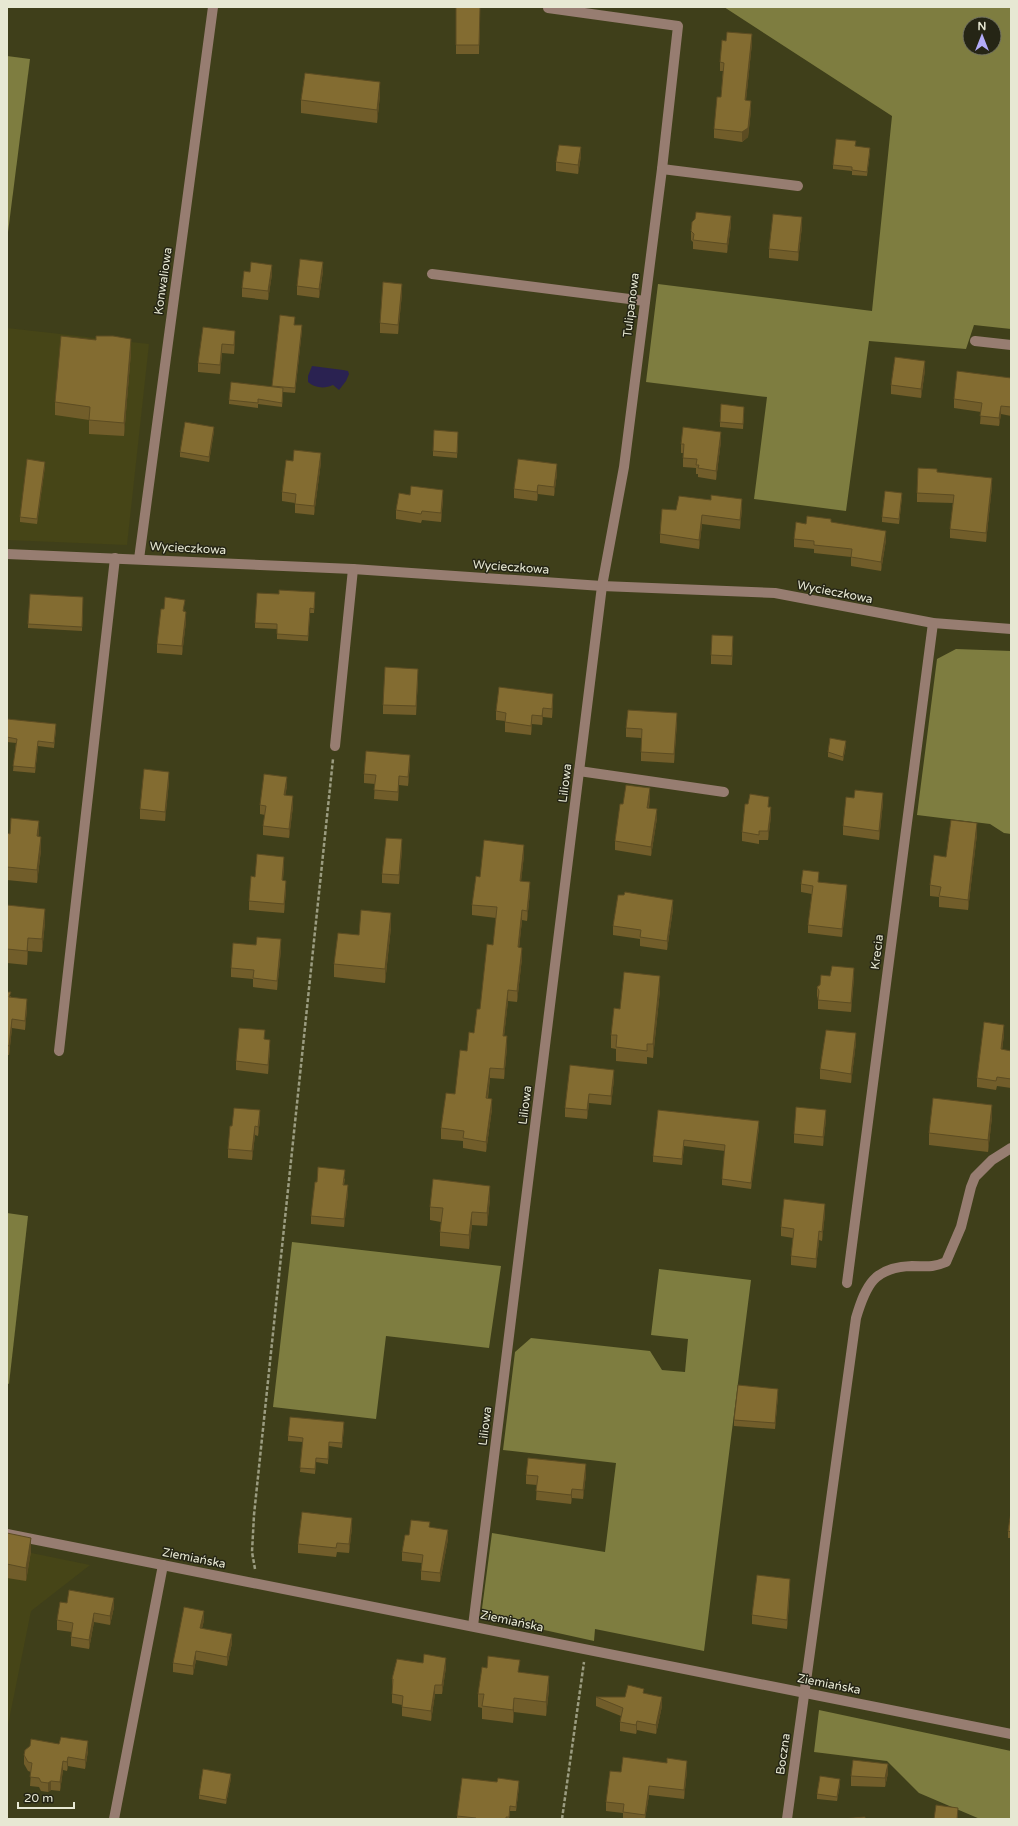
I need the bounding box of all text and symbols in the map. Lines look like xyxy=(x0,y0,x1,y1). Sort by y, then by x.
north arrow xyxy=(962,16,1002,56)
text: N xyxy=(978,20,986,33)
street label: Konwaliowa xyxy=(151,246,175,316)
street label: Tulipanowa xyxy=(620,272,642,338)
street label: Wycieczkowa xyxy=(149,539,227,557)
street label: Wycieczkowa xyxy=(472,557,550,577)
street label: Wycieczkowa xyxy=(796,578,874,606)
street label: Liliowa xyxy=(556,763,574,803)
street label: Krecia xyxy=(868,934,886,970)
street label: Liliowa xyxy=(516,1085,534,1125)
street label: Liliowa xyxy=(476,1406,494,1446)
street label: Ziemiańska xyxy=(161,1545,227,1571)
street label: Ziemiańska xyxy=(479,1607,545,1635)
street label: Ziemiańska xyxy=(796,1671,862,1697)
street label: Boczna xyxy=(773,1732,793,1776)
scale bar xyxy=(18,1784,74,1810)
text: 20 m xyxy=(24,1791,53,1805)

